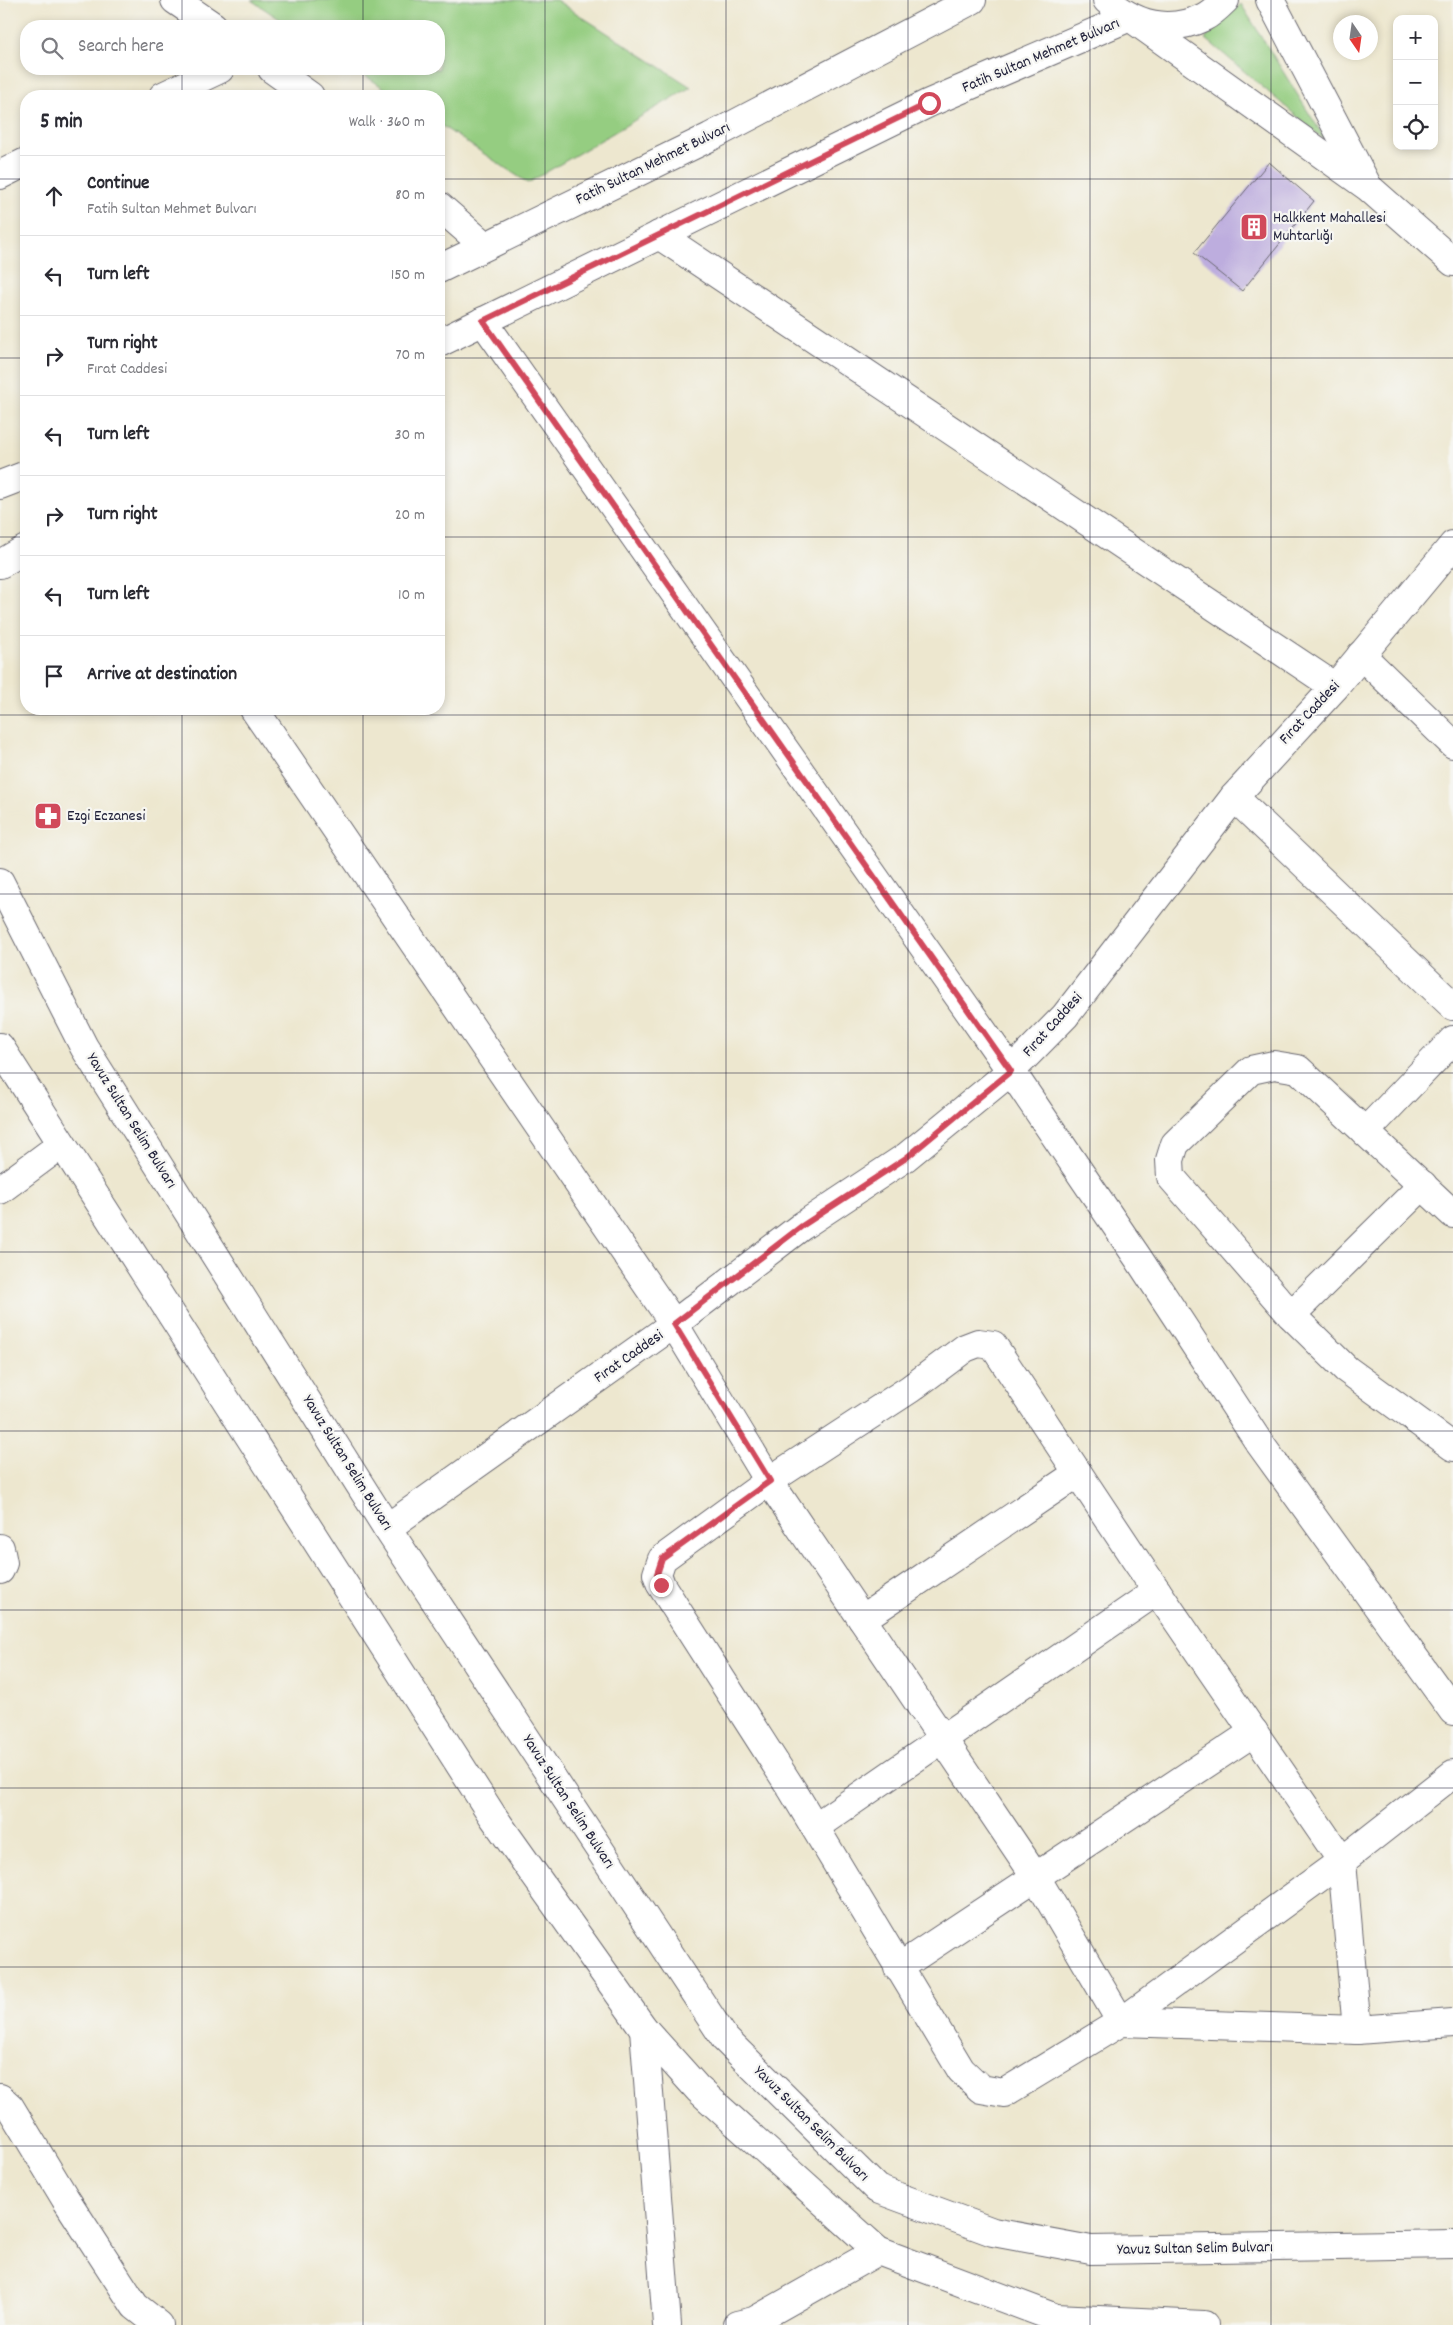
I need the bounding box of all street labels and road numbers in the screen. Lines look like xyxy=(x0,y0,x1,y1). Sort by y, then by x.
street label: Fatih Sultan Mehmet Bulvarı xyxy=(959,12,1123,100)
street label: Fatih Sultan Mehmet Bulvarı xyxy=(572,117,734,211)
street label: Fırat Caddesi xyxy=(1274,676,1346,750)
street label: Fırat Caddesi xyxy=(1018,987,1088,1063)
street label: Yavuz Sultan Selim Bulvarı xyxy=(80,1049,182,1193)
street label: Fırat Caddesi xyxy=(590,1325,669,1389)
street label: Yavuz Sultan Selim Bulvarı xyxy=(296,1391,398,1535)
street label: Yavuz Sultan Selim Bulvarı xyxy=(516,1730,620,1874)
street label: Yavuz Sultan Selim Bulvarı xyxy=(748,2061,874,2187)
street label: Yavuz Sultan Selim Bulvarı xyxy=(1117,2236,1273,2262)

